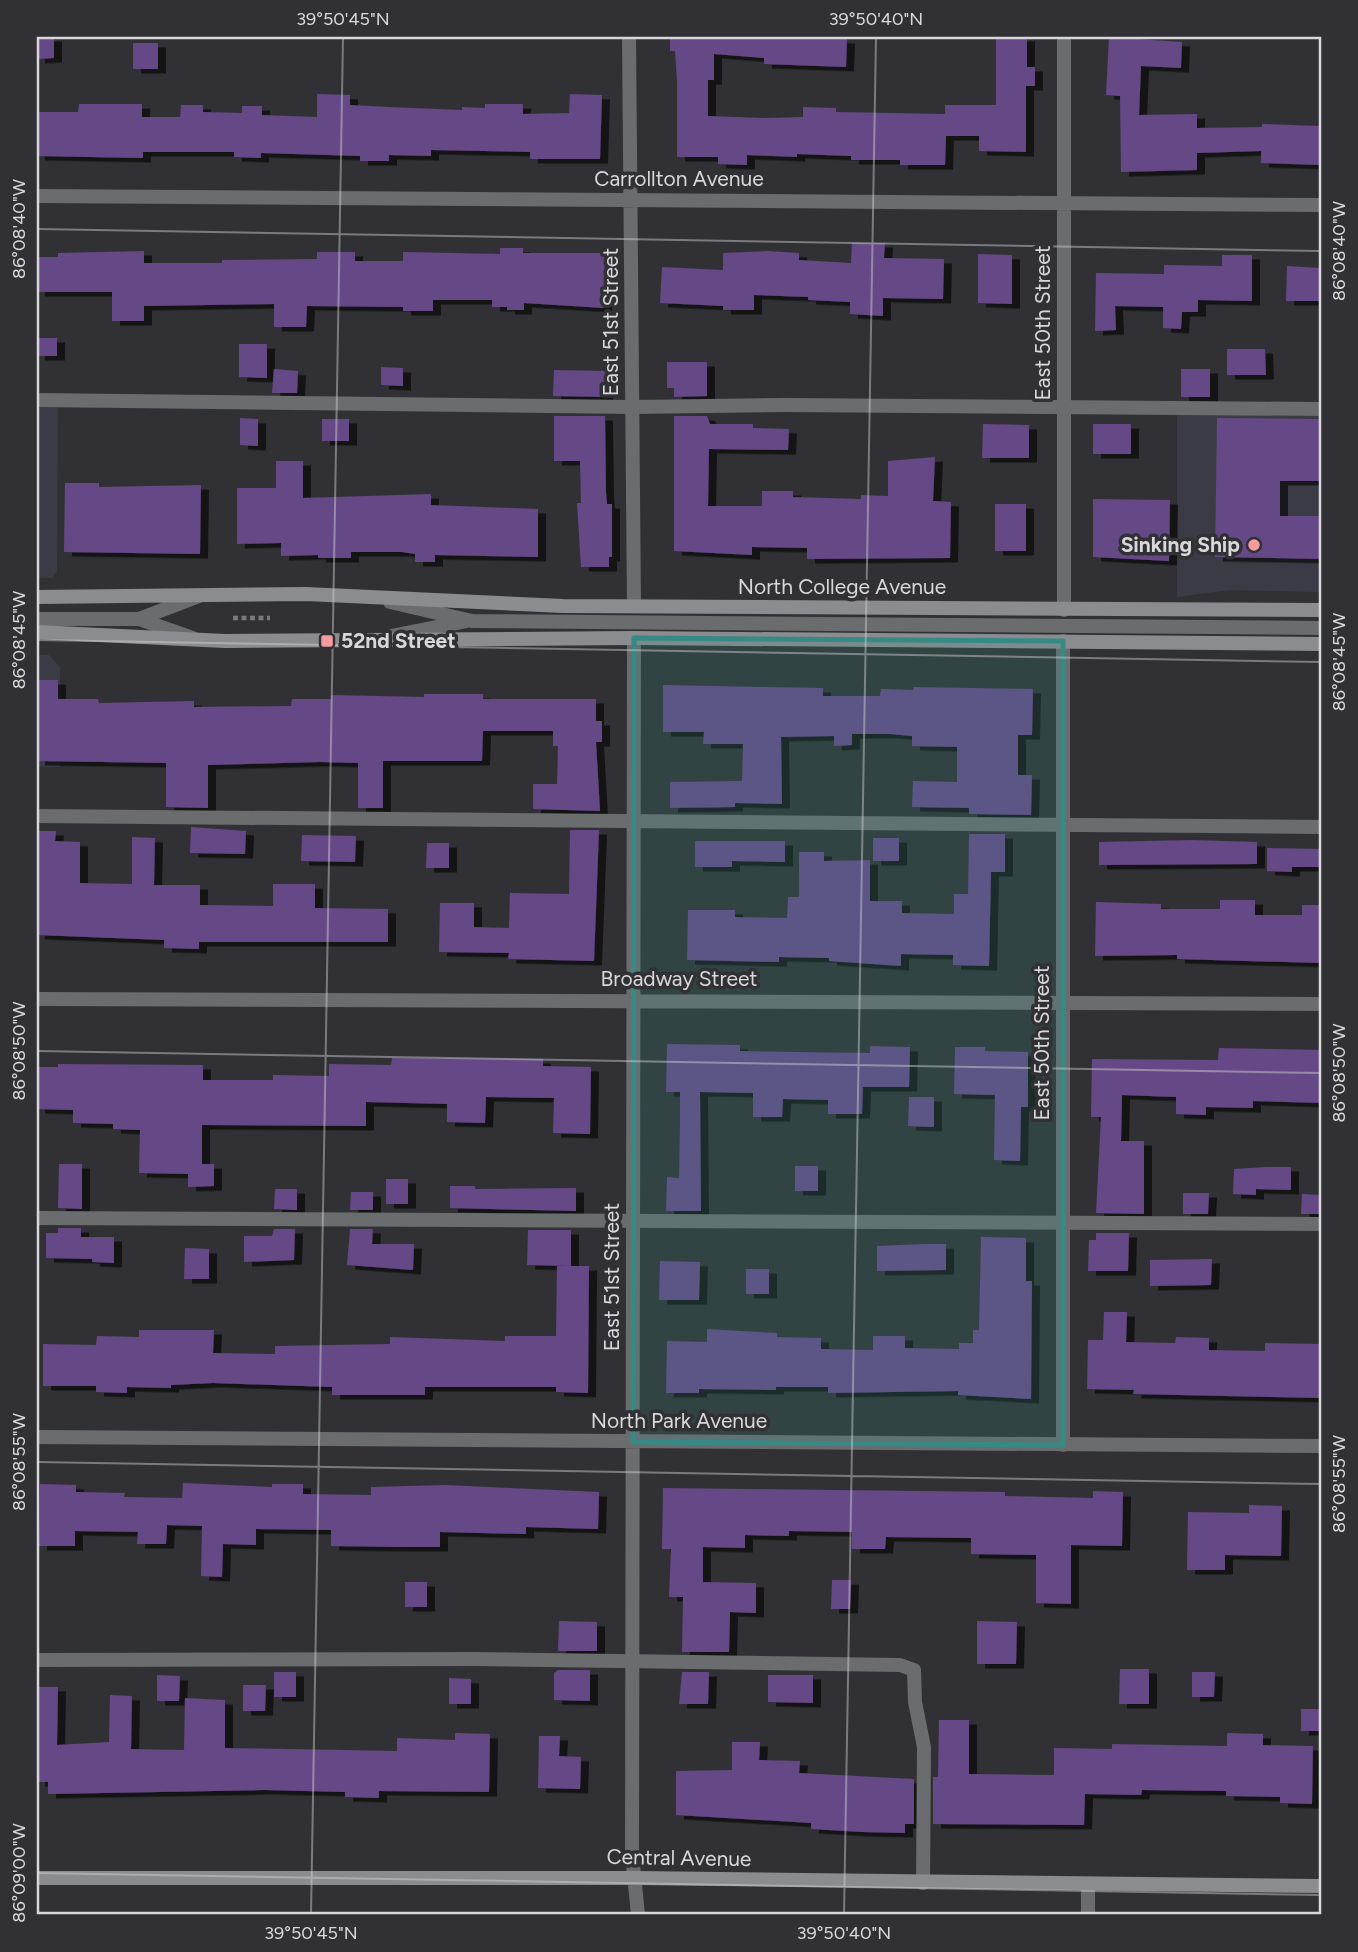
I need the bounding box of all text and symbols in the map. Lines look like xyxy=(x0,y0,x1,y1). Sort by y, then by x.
text: 39°50'45"N xyxy=(296,8,390,30)
text: 39°50'40"N xyxy=(829,8,923,30)
street label: Carrollton Avenue xyxy=(594,166,764,191)
text: 86°08'40"W xyxy=(8,178,30,279)
text: 86°08'40"W xyxy=(1328,200,1350,301)
street label: East 50th Street xyxy=(1030,245,1055,401)
street label: East 51st Street xyxy=(598,248,623,396)
place label: Sinking Ship xyxy=(1121,532,1240,557)
marker: Sinking Ship xyxy=(1246,537,1262,553)
street label: North College Avenue xyxy=(738,574,946,599)
text: 86°08'45"W xyxy=(8,590,30,689)
text: 86°08'45"W xyxy=(1328,612,1350,711)
place label: 52nd Street xyxy=(341,628,456,653)
marker: 52nd Street xyxy=(319,633,335,649)
street label: East 50th Street xyxy=(1029,965,1054,1121)
street label: Broadway Street xyxy=(601,966,758,991)
text: 86°08'50"W xyxy=(8,1001,30,1101)
text: 86°08'50"W xyxy=(1328,1023,1350,1123)
street label: East 51st Street xyxy=(599,1203,624,1351)
street label: North Park Avenue xyxy=(591,1408,767,1433)
text: 86°08'55"W xyxy=(8,1412,30,1511)
text: 86°08'55"W xyxy=(1328,1434,1350,1533)
text: 86°09'00"W xyxy=(8,1823,30,1923)
street label: Central Avenue xyxy=(606,1844,752,1871)
text: 39°50'45"N xyxy=(264,1922,358,1944)
text: 39°50'40"N xyxy=(797,1922,891,1944)

